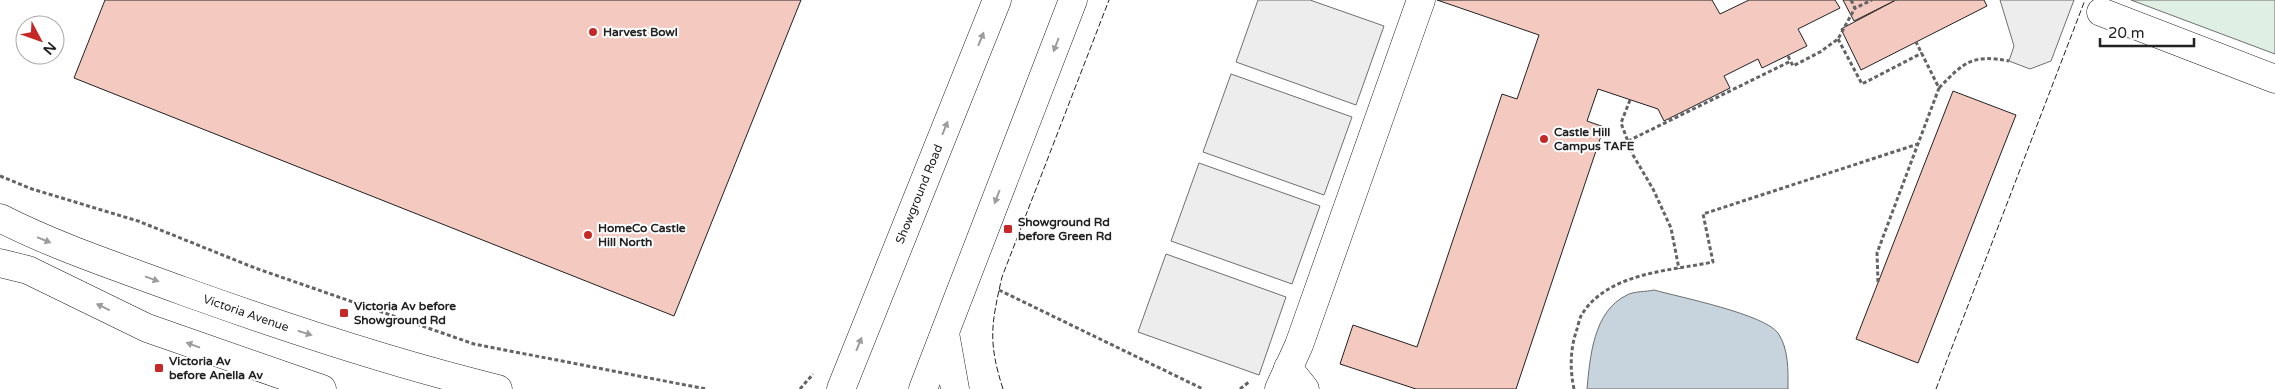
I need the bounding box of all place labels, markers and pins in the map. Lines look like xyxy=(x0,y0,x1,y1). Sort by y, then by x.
place label: Harvest Bowl xyxy=(603,25,678,39)
marker: Harvest Bowl xyxy=(587,26,599,38)
place label: Castle Hill Campus TAFE xyxy=(1554,125,1635,154)
marker: Castle Hill Campus TAFE xyxy=(1538,133,1550,145)
place label: Showground Rd before Green Rd xyxy=(1018,215,1112,243)
place label: HomeCo Castle Hill North xyxy=(598,221,686,249)
marker: Showground Rd before Green Rd xyxy=(1002,223,1014,235)
marker: HomeCo Castle Hill North xyxy=(582,229,594,241)
place label: Victoria Av before Showground Rd xyxy=(354,299,456,328)
marker: Victoria Av before Showground Rd xyxy=(338,307,350,319)
place label: Victoria Av before Anella Av xyxy=(169,354,264,382)
marker: Victoria Av before Anella Av xyxy=(153,362,165,374)

